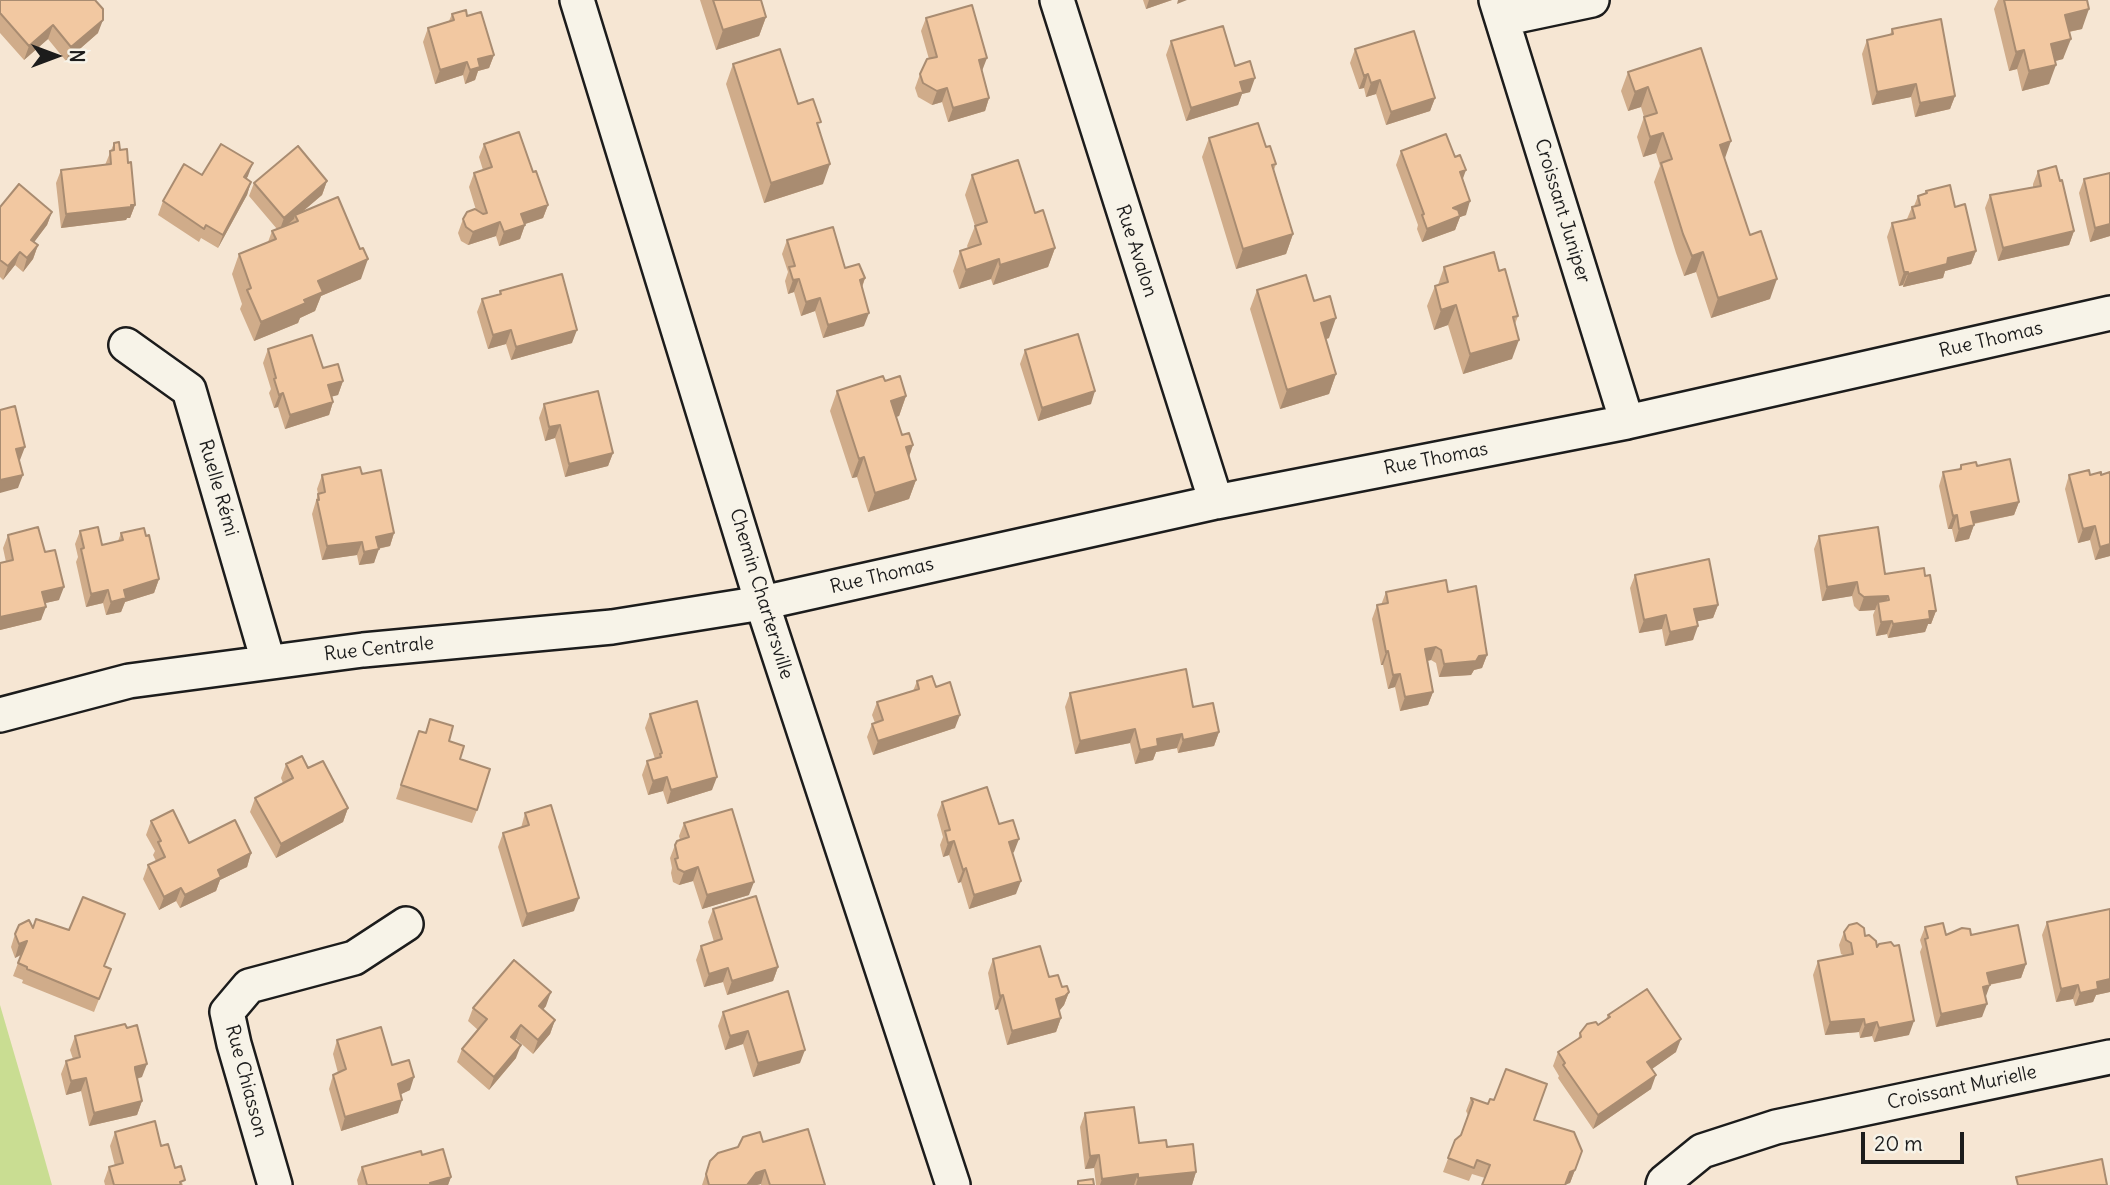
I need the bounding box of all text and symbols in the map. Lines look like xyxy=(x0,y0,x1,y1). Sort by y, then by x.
north arrow xyxy=(21,21,91,91)
text: N xyxy=(65,49,89,63)
street label: Croissant Juniper xyxy=(1529,136,1595,286)
street label: Rue Avalon xyxy=(1110,202,1162,300)
street label: Rue Thomas xyxy=(1937,317,2045,363)
street label: Ruelle Rémi xyxy=(193,437,243,539)
street label: Rue Thomas xyxy=(1382,438,1490,480)
street label: Chemin Chartersville xyxy=(724,506,798,682)
street label: Rue Thomas xyxy=(828,553,936,599)
street label: Rue Centrale xyxy=(323,632,435,666)
street label: Rue Chiasson xyxy=(220,1022,272,1140)
street label: Croissant Murielle xyxy=(1885,1061,2039,1115)
scale bar xyxy=(1865,1118,1968,1162)
text: 20 m xyxy=(1874,1130,1923,1157)

